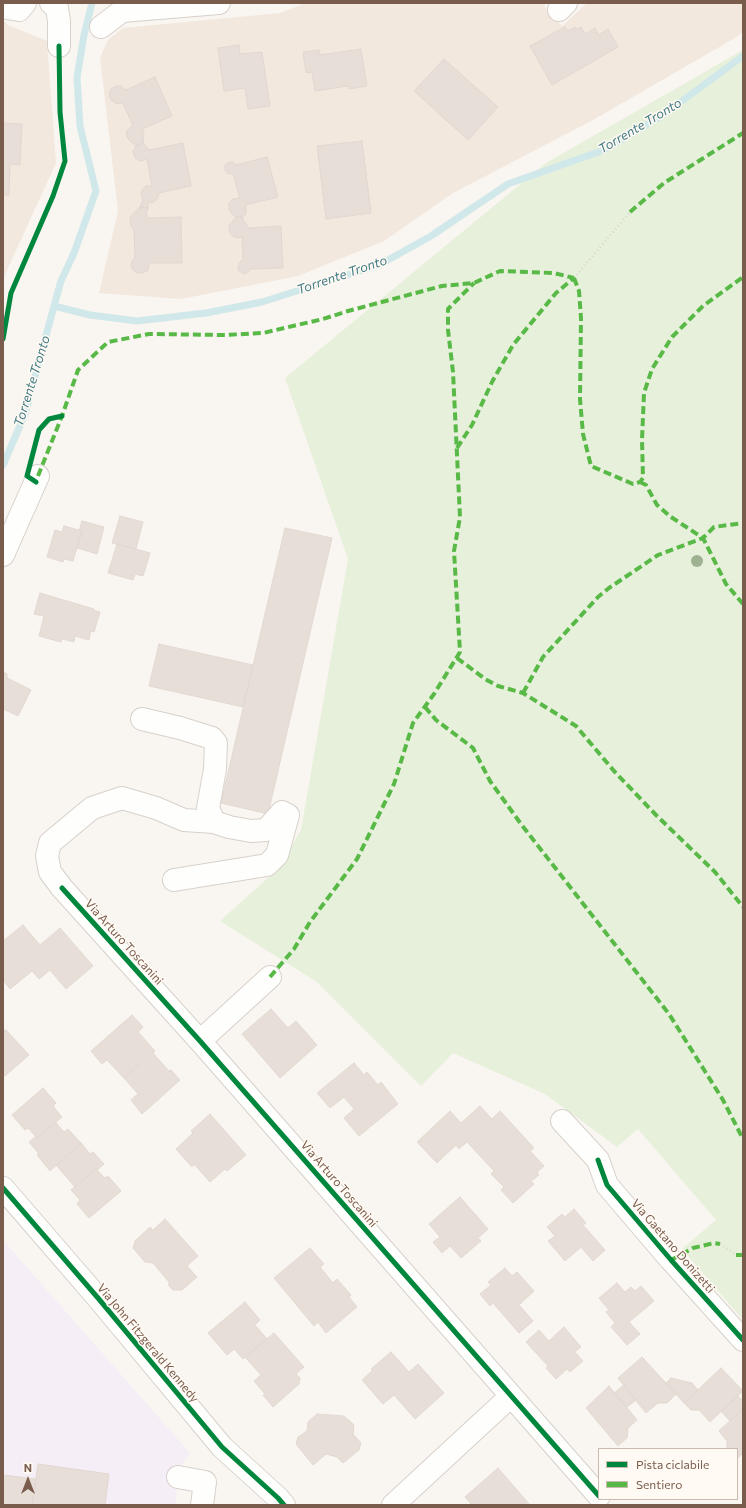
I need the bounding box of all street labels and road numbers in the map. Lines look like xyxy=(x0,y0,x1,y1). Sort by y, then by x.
street label: Via Arturo Toscanini xyxy=(82,896,166,988)
street label: Via Arturo Toscanini xyxy=(297,1138,381,1230)
street label: Via Gaetano Donizetti xyxy=(628,1196,718,1296)
street label: Via John Fitzgerald Kennedy xyxy=(94,1281,202,1405)

